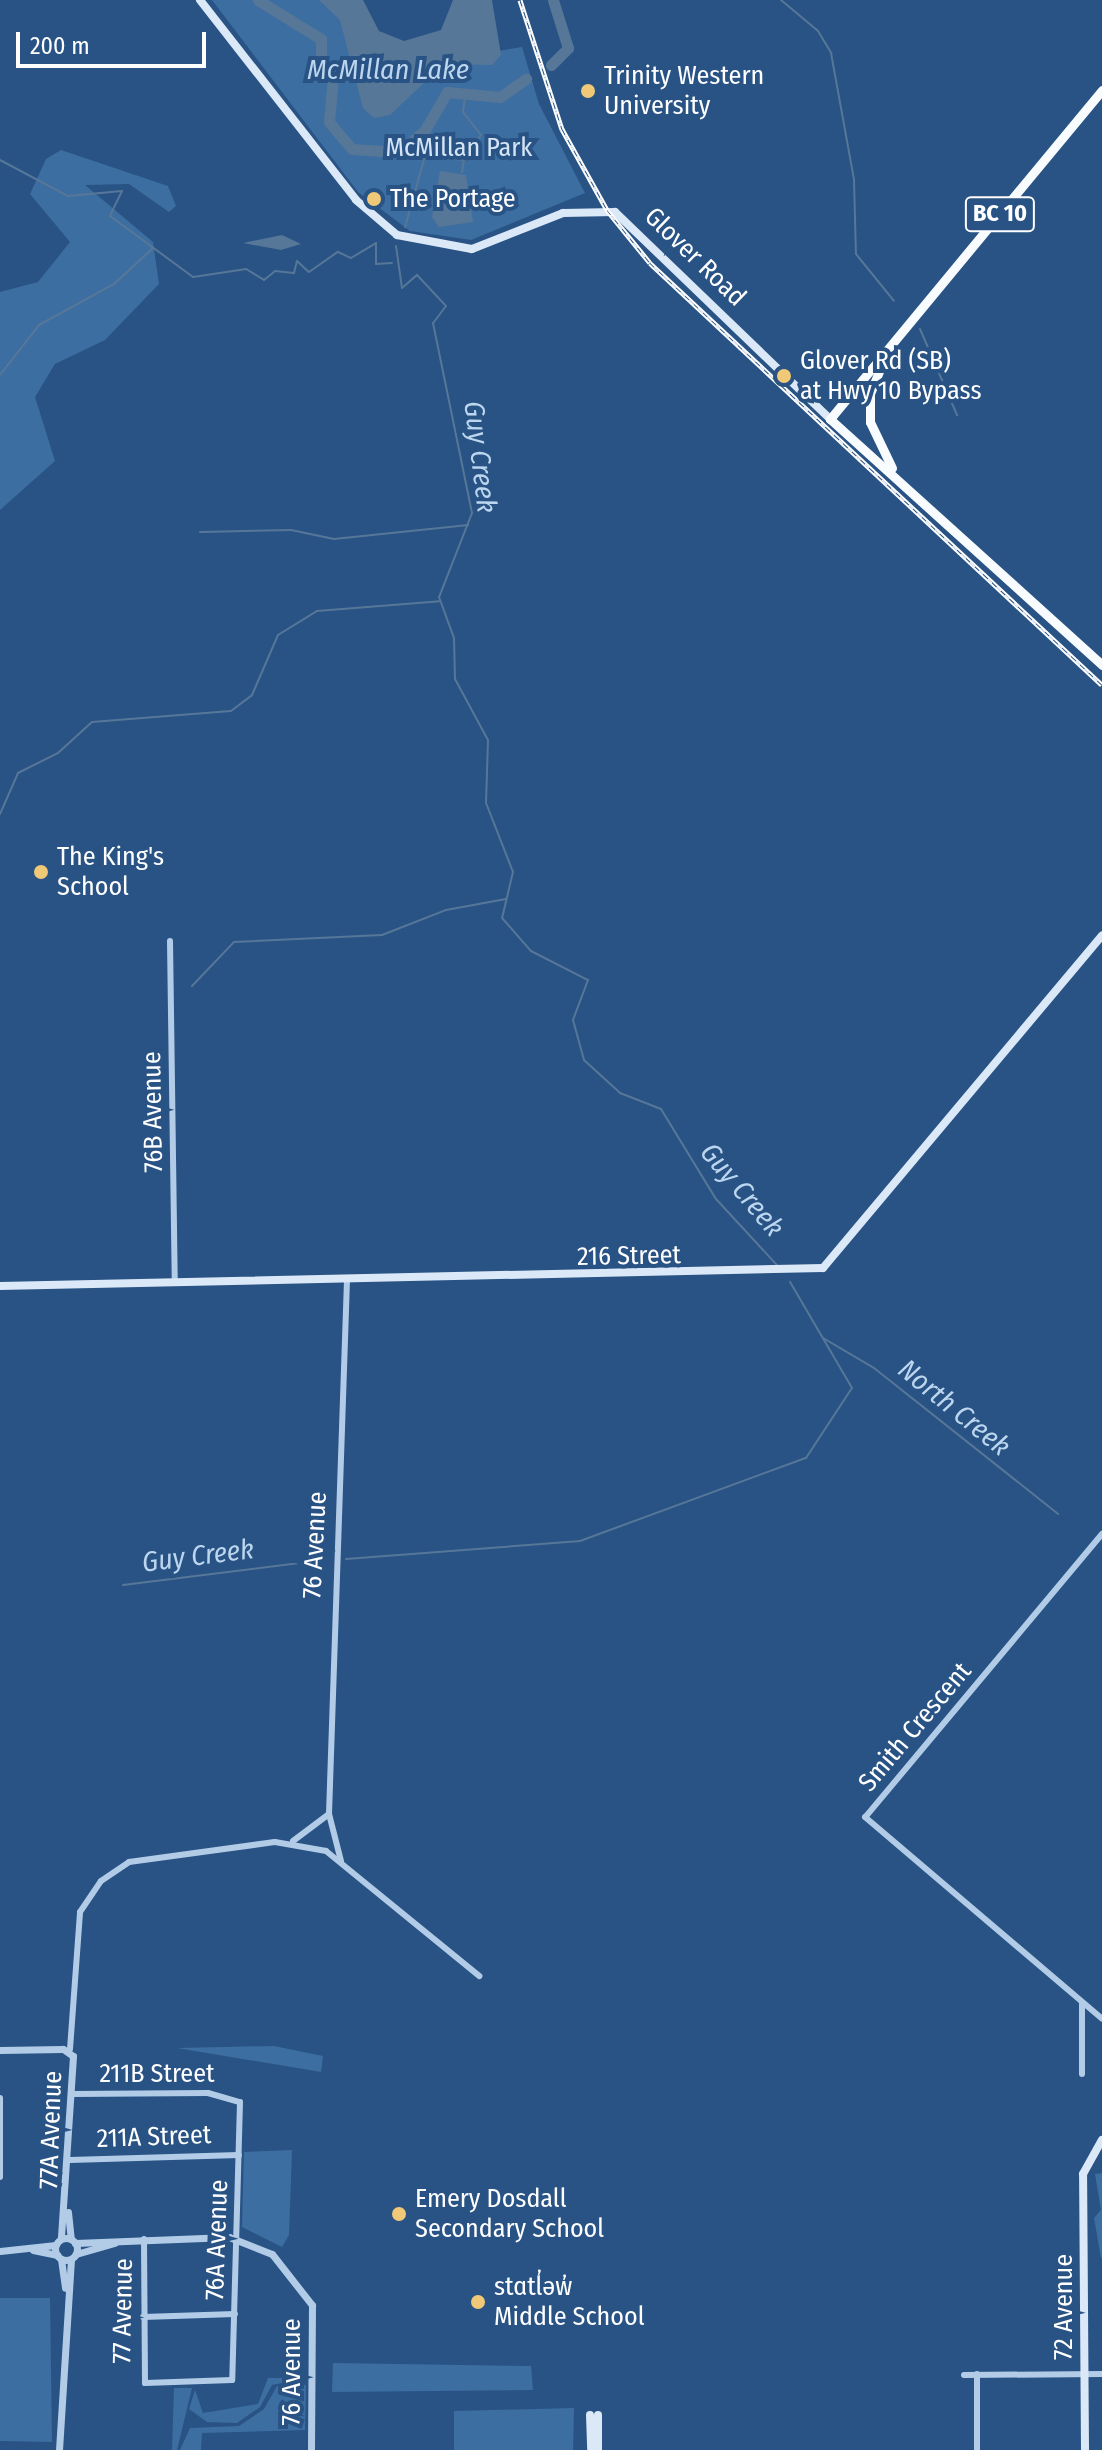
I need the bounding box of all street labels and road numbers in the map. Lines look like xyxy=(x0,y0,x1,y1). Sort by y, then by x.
road number: BC 10 xyxy=(964,194,1036,234)
street label: Glover Road xyxy=(638,201,752,313)
street label: 76B Avenue xyxy=(136,1051,170,1173)
street label: 216 Street xyxy=(577,1239,681,1273)
street label: 76 Avenue xyxy=(297,1491,333,1599)
street label: Smith Crescent xyxy=(852,1656,978,1798)
street label: 211B Street xyxy=(99,2058,215,2090)
street label: 77A Avenue xyxy=(33,2070,69,2190)
street label: 211A Street xyxy=(96,2119,212,2155)
street label: 76A Avenue xyxy=(199,2179,235,2301)
street label: 72 Avenue xyxy=(1048,2254,1080,2360)
street label: 77 Avenue xyxy=(106,2258,140,2364)
street label: 76 Avenue xyxy=(276,2318,308,2426)

